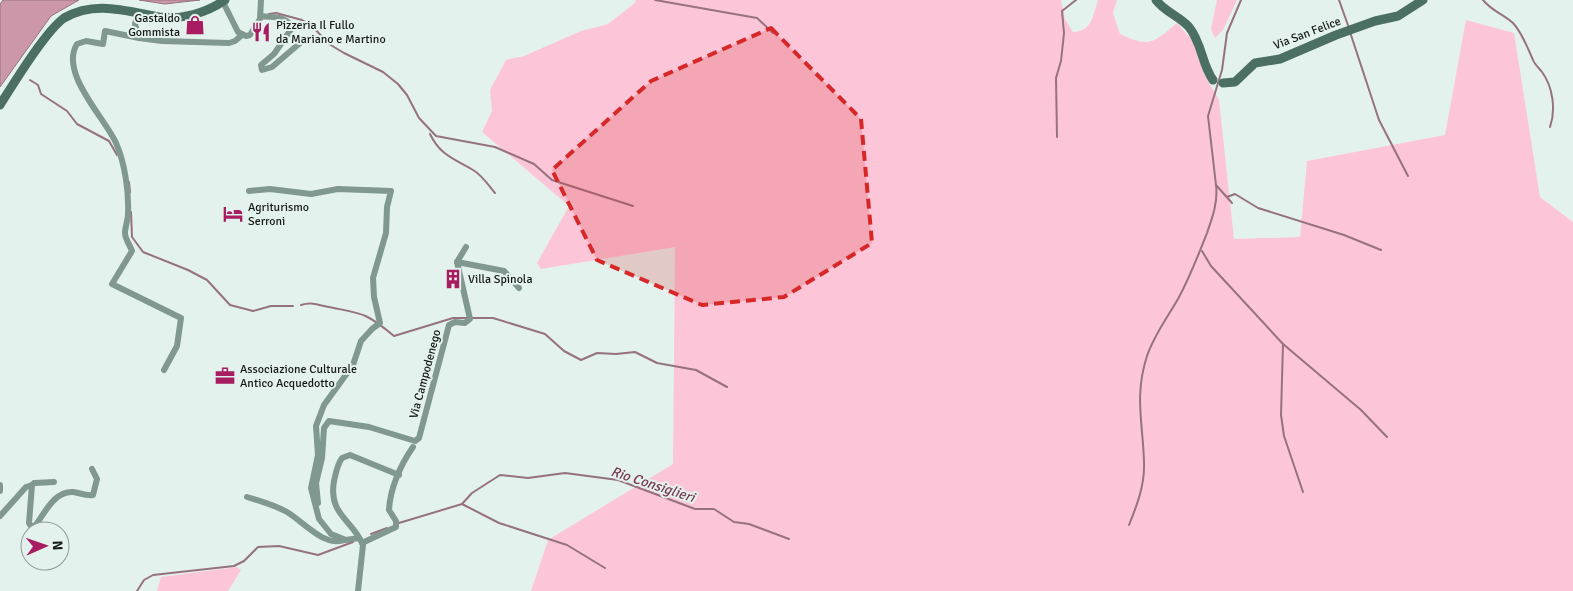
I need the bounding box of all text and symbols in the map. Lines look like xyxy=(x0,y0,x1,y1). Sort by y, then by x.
place label: Gastaldo Gommista xyxy=(128,11,180,40)
shop icon: Gastaldo Gommista xyxy=(184,14,206,36)
street label: Via San Felice xyxy=(1271,14,1343,53)
place label: Pizzeria Il Fullo da Mariano e Martino xyxy=(276,18,386,47)
restaurant icon: Pizzeria Il Fullo da Mariano e Martino xyxy=(250,21,272,43)
place label: Agriturismo Serroni xyxy=(248,200,309,229)
hotel icon: Agriturismo Serroni xyxy=(222,203,244,225)
building icon: Villa Spinola xyxy=(442,268,464,290)
place label: Villa Spinola xyxy=(468,272,533,287)
street label: Via Campodenego xyxy=(406,328,445,420)
place label: Associazione Culturale Antico Acquedotto xyxy=(240,362,357,391)
office icon: Associazione Culturale Antico Acquedotto xyxy=(214,365,236,387)
water label: Rio Consiglieri xyxy=(609,463,698,506)
north arrow xyxy=(20,521,70,571)
text: N xyxy=(49,540,66,551)

